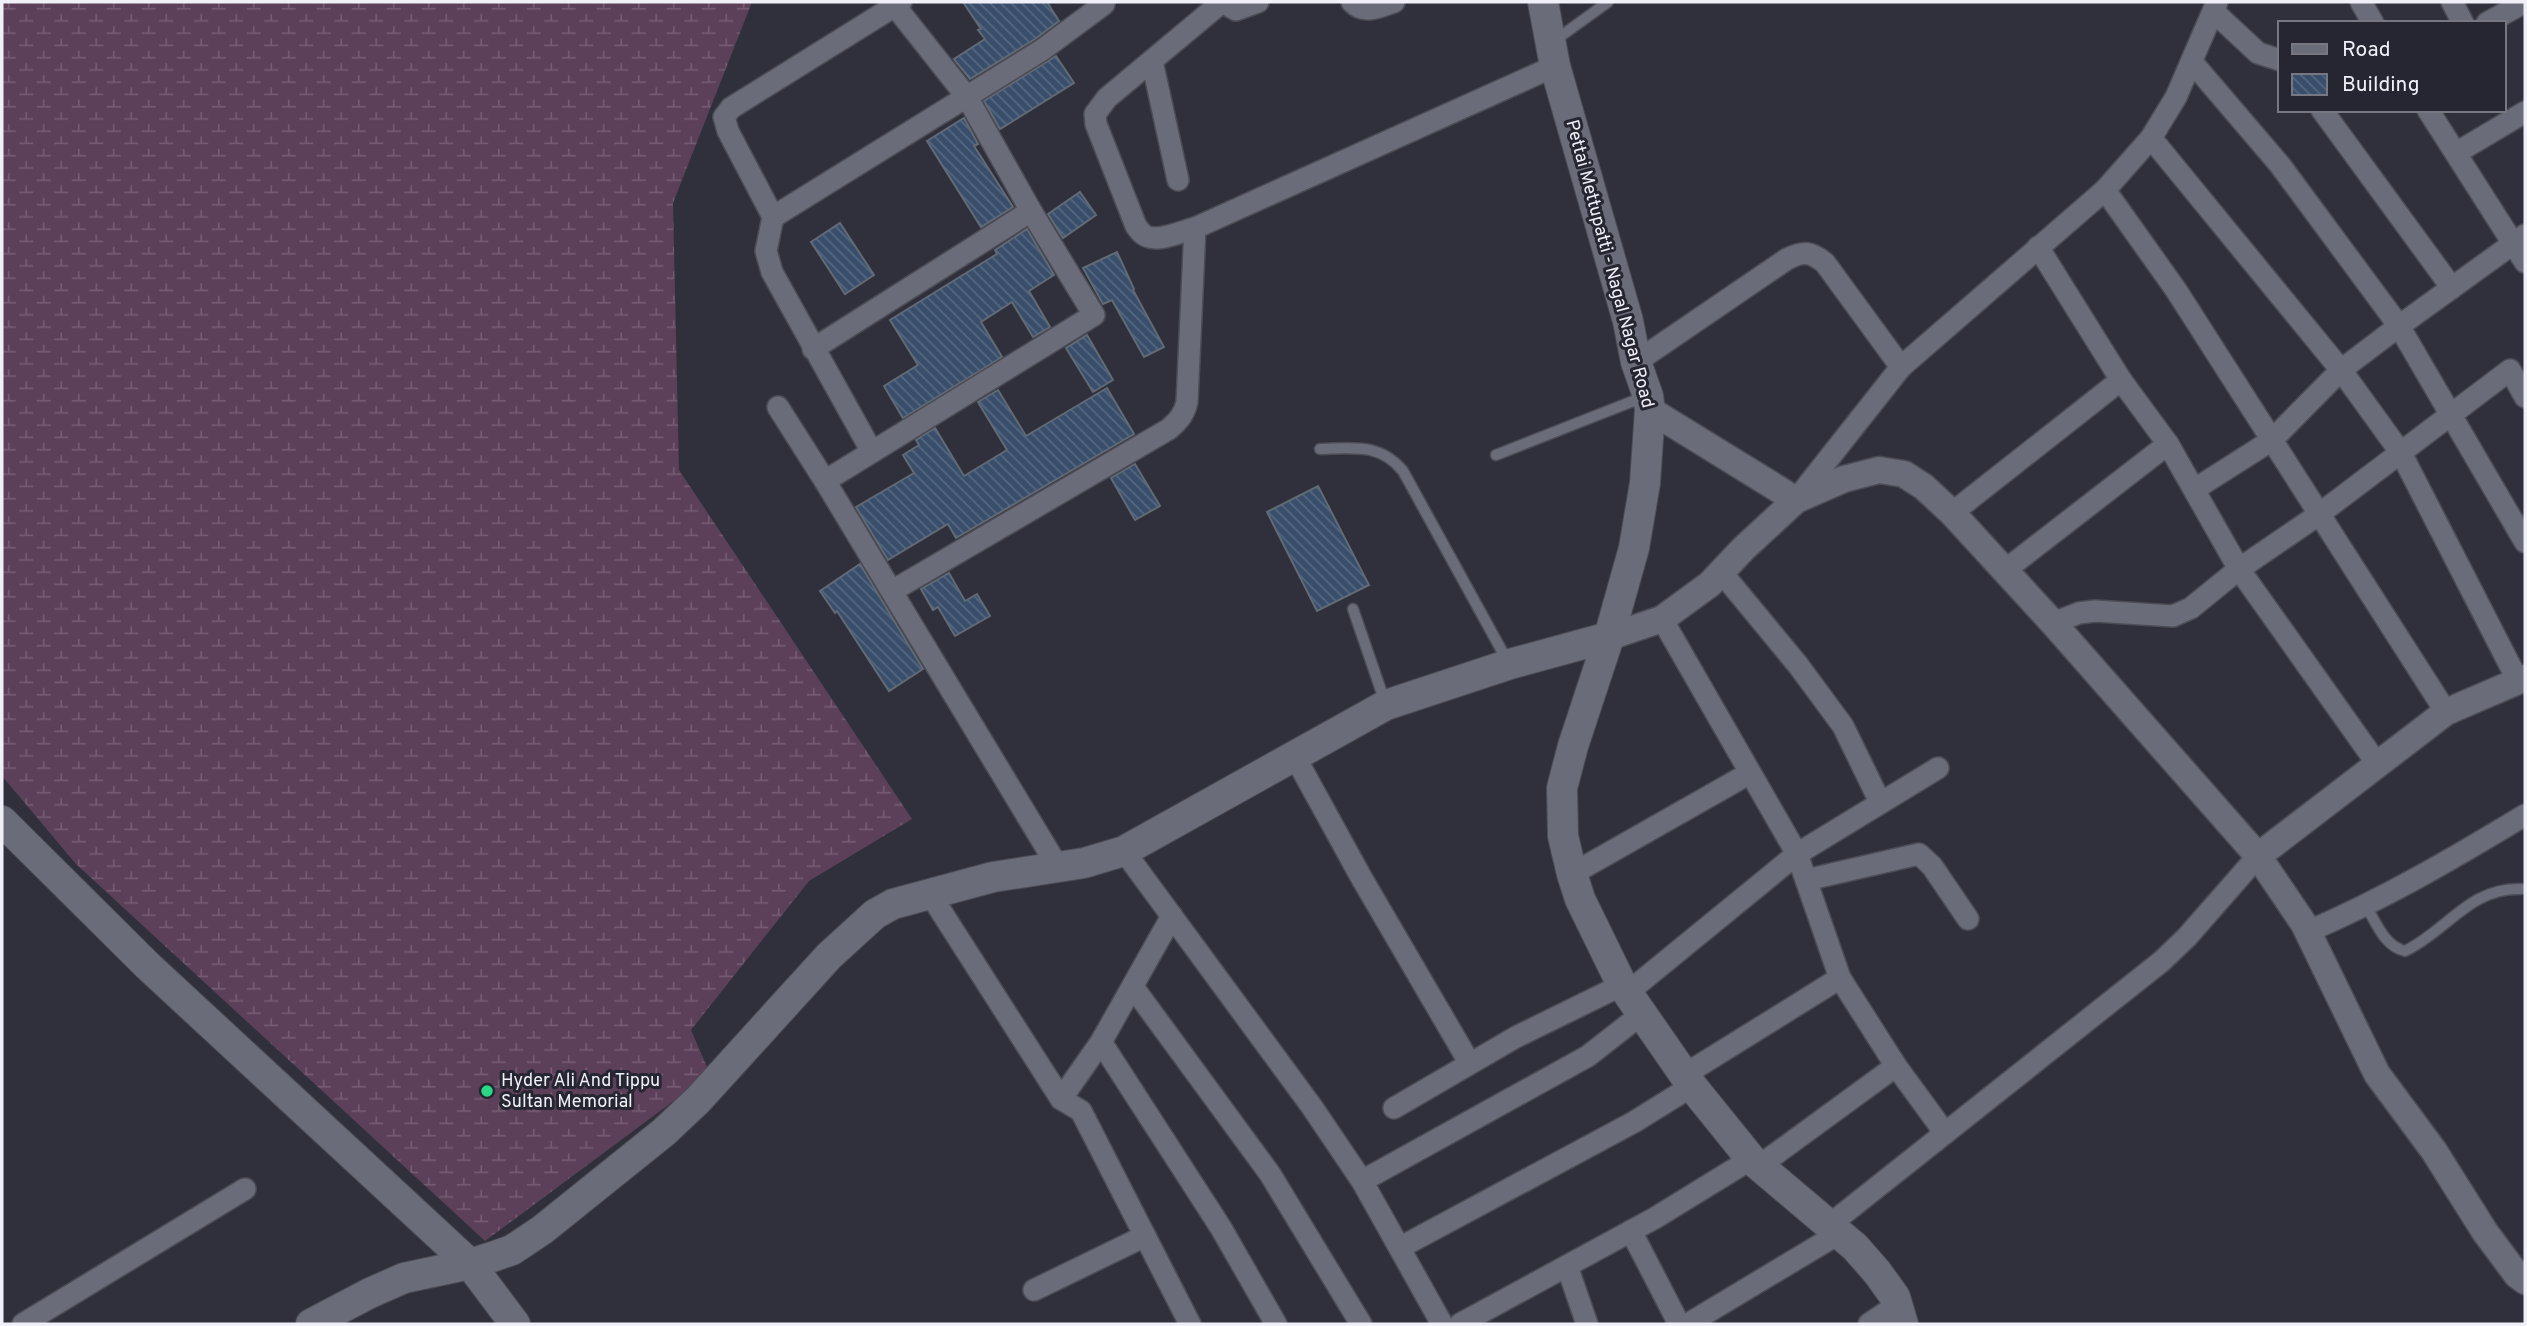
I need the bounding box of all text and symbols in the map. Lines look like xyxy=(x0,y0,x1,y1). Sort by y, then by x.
legend xyxy=(2278,21,2506,112)
text: Road xyxy=(2342,37,2391,64)
text: Building xyxy=(2342,72,2420,99)
street label: Pettai Mettupatti - Nagal Nagar Road xyxy=(1559,117,1659,411)
place label: Hyder Ali And Tippu Sultan Memorial xyxy=(501,1070,660,1114)
marker: Hyder Ali And Tippu Sultan Memorial xyxy=(479,1083,495,1099)

